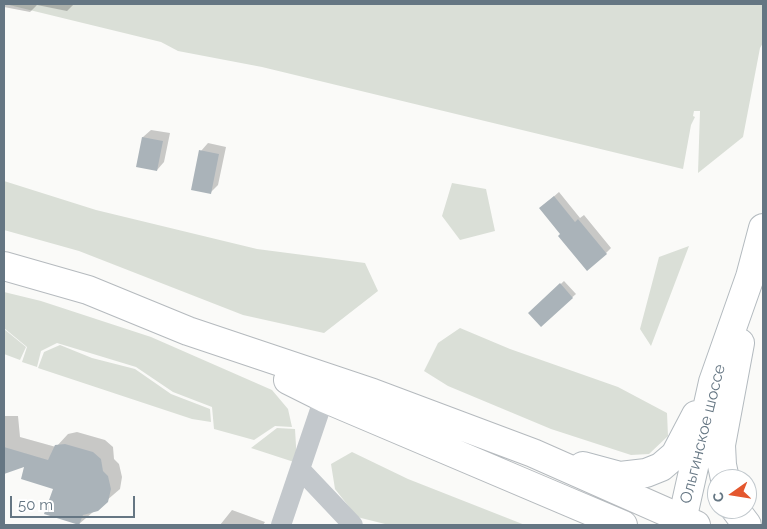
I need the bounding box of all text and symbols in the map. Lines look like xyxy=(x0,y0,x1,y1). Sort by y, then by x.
street label: Ольгинское шоссе xyxy=(676,362,730,506)
north arrow xyxy=(707,469,757,519)
scale bar xyxy=(12,486,138,518)
text: С xyxy=(709,491,727,504)
text: 50 m xyxy=(18,496,53,514)

